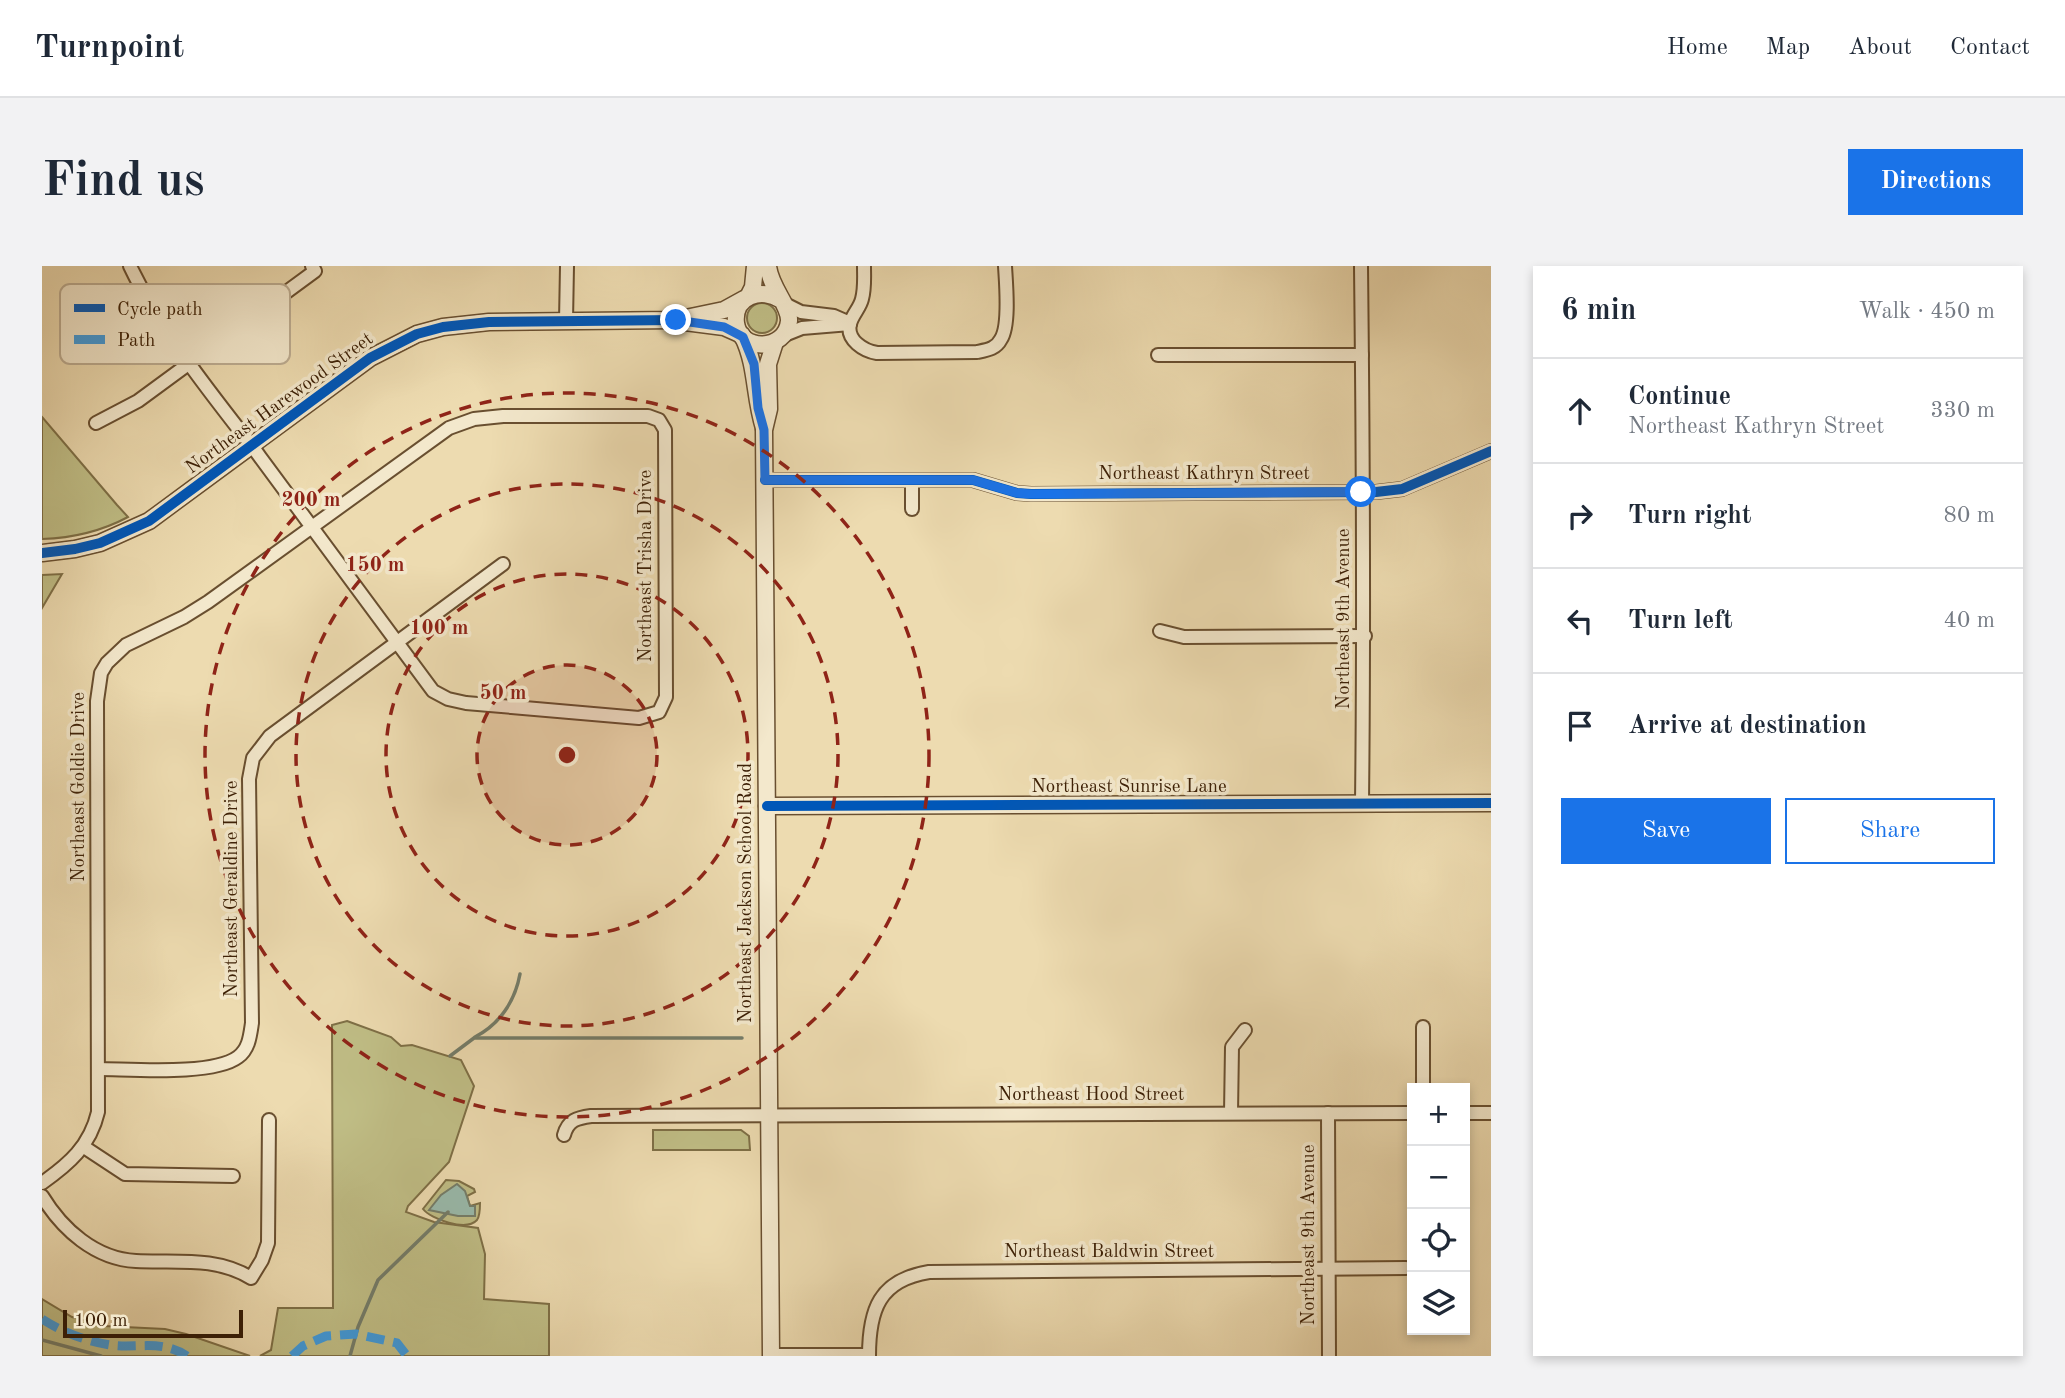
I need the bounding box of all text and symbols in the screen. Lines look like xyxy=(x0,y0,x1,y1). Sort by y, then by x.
text: Turnpoint xyxy=(35,32,184,65)
text: Home xyxy=(1667,36,1728,60)
text: Map xyxy=(1766,36,1810,60)
text: About xyxy=(1848,36,1912,60)
text: Contact xyxy=(1950,36,2030,60)
button: Directions xyxy=(1848,149,2023,215)
text: Find us xyxy=(42,158,205,207)
legend xyxy=(60,284,290,364)
text: 6 min xyxy=(1561,296,1636,326)
text: Walk · 450 m xyxy=(1859,300,1995,323)
text: Cycle path xyxy=(117,301,203,320)
route end xyxy=(660,304,691,335)
street label: Northeast Harewood Street xyxy=(183,330,377,478)
text: Path xyxy=(117,332,155,351)
text: Continue xyxy=(1628,384,1731,410)
icon: ahead xyxy=(1561,392,1599,430)
text: 330 m xyxy=(1930,399,1995,422)
text: Northeast Kathryn Street xyxy=(1628,415,1884,438)
street label: Northeast Kathryn Street xyxy=(1098,465,1310,484)
street label: Northeast Trisha Drive xyxy=(637,470,656,662)
route start xyxy=(1345,476,1376,507)
text: 200 m xyxy=(281,490,341,511)
icon: right xyxy=(1561,497,1599,535)
text: Turn right xyxy=(1628,503,1751,529)
text: 80 m xyxy=(1944,504,1995,527)
street label: Northeast 9th Avenue xyxy=(1335,529,1354,709)
text: 150 m xyxy=(345,555,405,576)
icon: left xyxy=(1561,602,1599,640)
text: Turn left xyxy=(1628,608,1733,634)
text: 40 m xyxy=(1944,609,1995,632)
text: 100 m xyxy=(409,618,469,639)
text: 50 m xyxy=(479,683,527,704)
street label: Northeast Goldie Drive xyxy=(70,692,89,882)
icon: arrive xyxy=(1561,707,1599,745)
text: Arrive at destination xyxy=(1628,713,1867,739)
centre of rings xyxy=(555,743,579,767)
street label: Northeast Jackson School Road xyxy=(737,763,756,1023)
street label: Northeast Sunrise Lane xyxy=(1031,778,1227,797)
street label: Northeast Geraldine Drive xyxy=(223,781,242,997)
button: Save xyxy=(1561,798,1771,864)
button: Share xyxy=(1785,798,1995,864)
map controls xyxy=(1407,1083,1470,1335)
button: + xyxy=(1407,1083,1470,1146)
street label: Northeast Hood Street xyxy=(998,1086,1184,1105)
street label: Northeast 9th Avenue xyxy=(1300,1145,1319,1325)
button: − xyxy=(1407,1146,1470,1209)
button: locate xyxy=(1407,1209,1470,1272)
street label: Northeast Baldwin Street xyxy=(1004,1243,1214,1262)
button: layers xyxy=(1407,1272,1470,1335)
scale bar xyxy=(63,1307,243,1339)
text: 100 m xyxy=(74,1312,127,1331)

